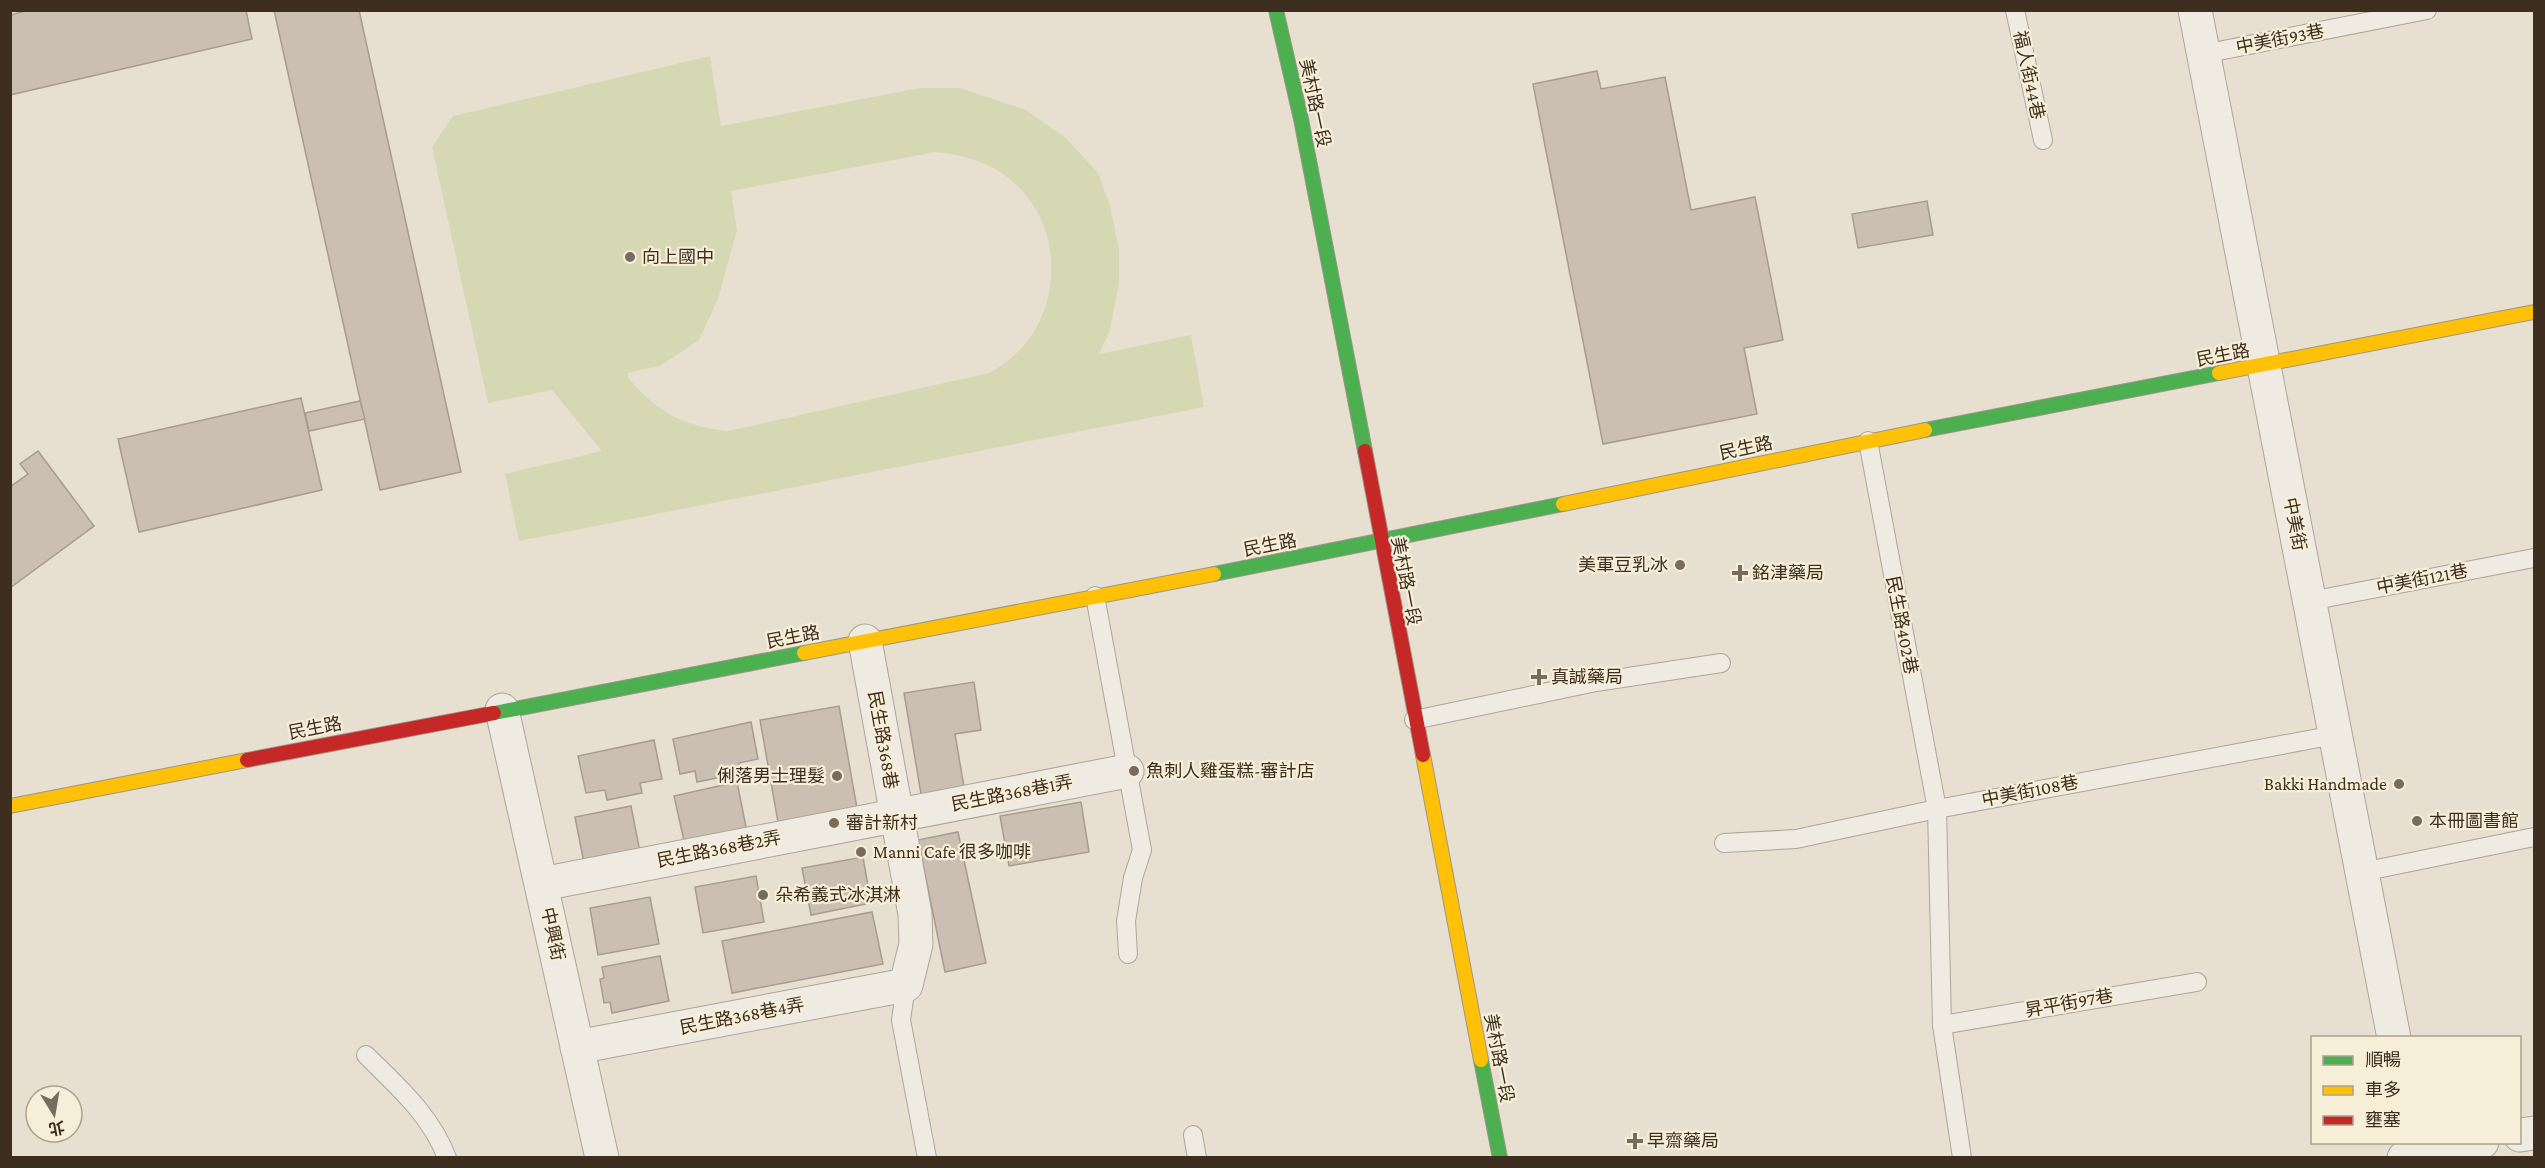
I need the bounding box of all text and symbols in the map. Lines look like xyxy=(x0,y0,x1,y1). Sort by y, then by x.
street label: 中美街93巷 xyxy=(2234,21,2326,57)
street label: 福人街44巷 xyxy=(2010,29,2048,121)
street label: 美村路一段 xyxy=(1296,57,1334,149)
place label: 向上國中 xyxy=(642,247,714,267)
marker: 向上國中 xyxy=(623,250,637,264)
street label: 民生路 xyxy=(2195,340,2251,370)
street label: 民生路 xyxy=(1718,433,1774,463)
street label: 中美街 xyxy=(2280,496,2310,552)
street label: 民生路 xyxy=(1242,530,1298,560)
street label: 美村路一段 xyxy=(1388,535,1424,627)
place label: 美軍豆乳冰 xyxy=(1578,555,1668,575)
marker: 美軍豆乳冰 xyxy=(1673,558,1687,572)
street label: 中美街121巷 xyxy=(2375,560,2469,598)
place label: 銘津藥局 xyxy=(1752,563,1824,583)
marker: 銘津藥局 xyxy=(1733,566,1747,580)
street label: 民生路402巷 xyxy=(1883,574,1921,676)
street label: 民生路 xyxy=(765,622,821,652)
place label: 真誠藥局 xyxy=(1551,667,1623,687)
marker: 真誠藥局 xyxy=(1532,670,1546,684)
street label: 民生路368巷 xyxy=(865,689,901,791)
street label: 民生路 xyxy=(287,713,343,743)
place label: 魚刺人雞蛋糕-審計店 xyxy=(1146,761,1315,781)
marker: 魚刺人雞蛋糕-審計店 xyxy=(1127,764,1141,778)
place label: 俐落男士理髮 xyxy=(717,766,825,786)
marker: 俐落男士理髮 xyxy=(830,769,844,783)
street label: 民生路368巷1弄 xyxy=(950,771,1074,815)
street label: 中美街108巷 xyxy=(1980,772,2080,810)
place label: Bakki Handmade xyxy=(2264,774,2387,794)
marker: Bakki Handmade xyxy=(2392,777,2406,791)
place label: 本冊圖書館 xyxy=(2429,811,2519,831)
place label: 審計新村 xyxy=(846,813,918,833)
marker: 本冊圖書館 xyxy=(2410,814,2424,828)
marker: 審計新村 xyxy=(827,816,841,830)
street label: 民生路368巷2弄 xyxy=(655,827,783,871)
place label: Manni Cafe 很多咖啡 xyxy=(873,842,1031,862)
marker: Manni Cafe 很多咖啡 xyxy=(854,845,868,859)
place label: 朵希義式冰淇淋 xyxy=(775,885,901,905)
marker: 朵希義式冰淇淋 xyxy=(756,888,770,902)
street label: 中興街 xyxy=(538,906,568,962)
street label: 昇平街97巷 xyxy=(2023,985,2115,1021)
street label: 民生路368巷4弄 xyxy=(678,994,806,1038)
street label: 美村路一段 xyxy=(1481,1012,1517,1104)
legend xyxy=(2311,1036,2521,1144)
text: 順暢 xyxy=(2365,1050,2401,1070)
text: 車多 xyxy=(2365,1080,2401,1100)
north arrow xyxy=(24,1084,84,1144)
text: 壅塞 xyxy=(2365,1110,2401,1130)
text: 北 xyxy=(47,1118,66,1138)
place label: 早齋藥局 xyxy=(1647,1131,1719,1151)
marker: 早齋藥局 xyxy=(1628,1134,1642,1148)

